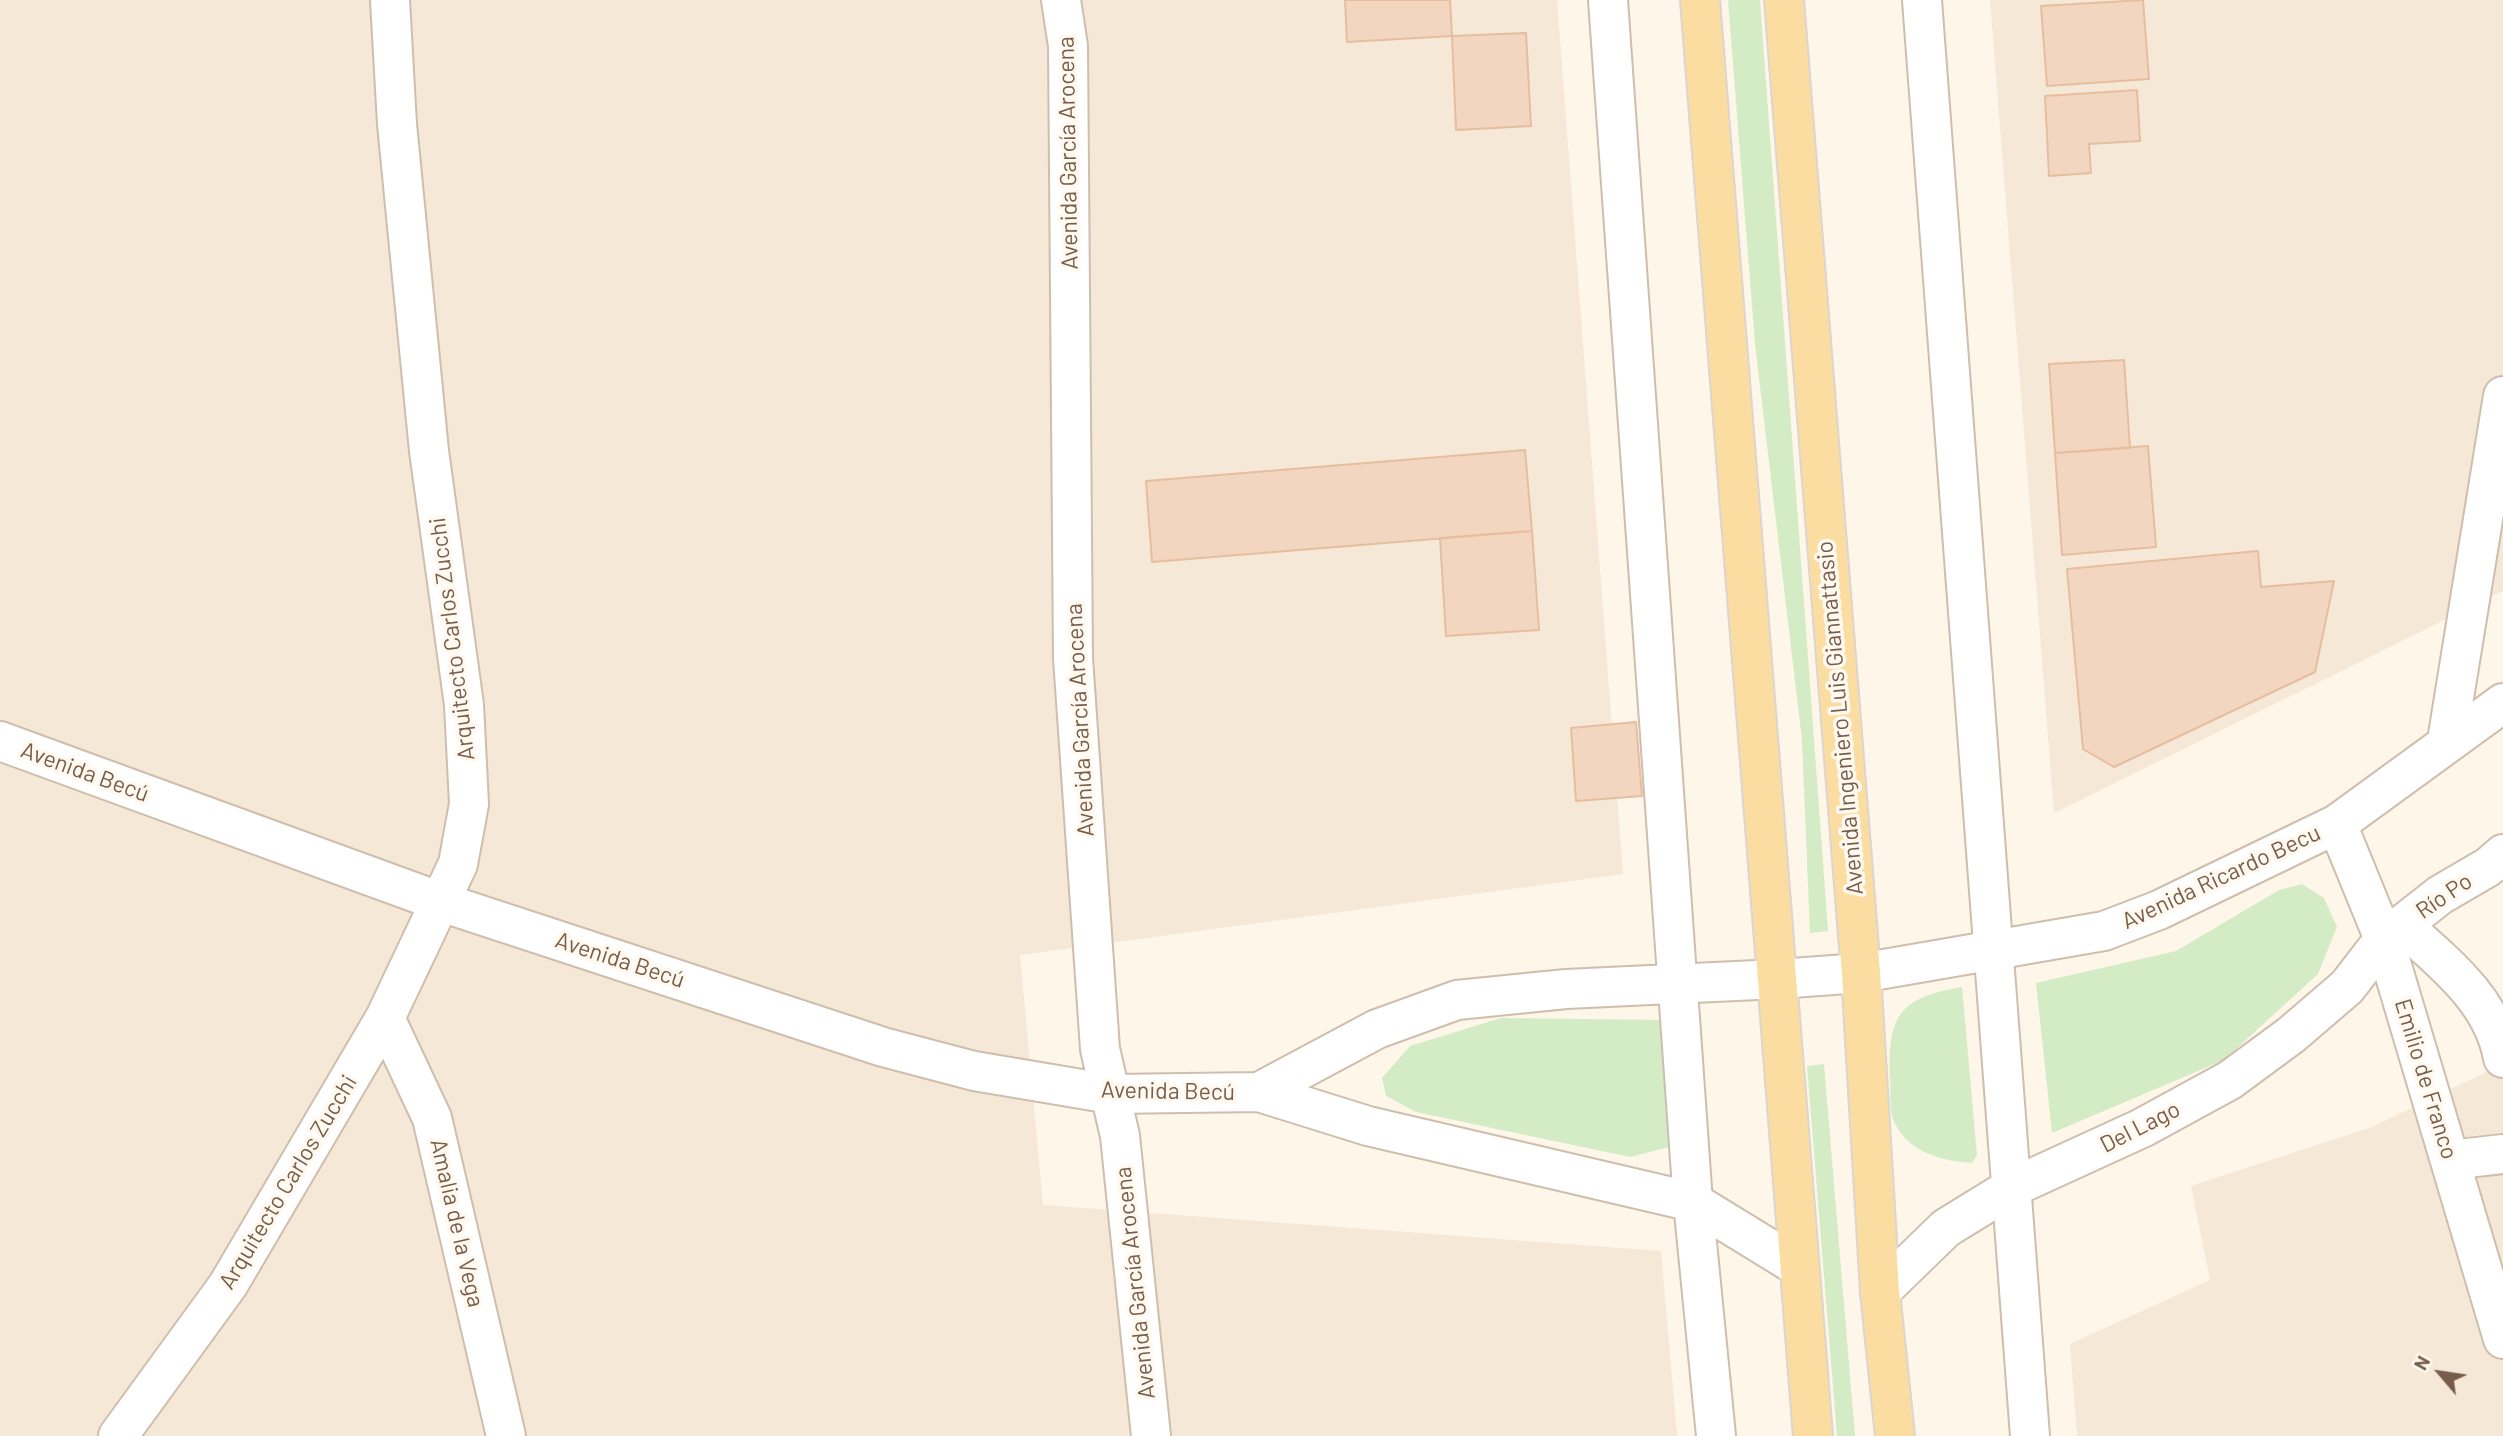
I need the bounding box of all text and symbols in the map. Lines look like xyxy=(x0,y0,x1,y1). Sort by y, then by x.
street label: Avenida García Arocena xyxy=(1052,36,1084,270)
street label: Arquitecto Carlos Zucchi xyxy=(423,516,481,762)
street label: Avenida Ingeniero Luis Giannattasio xyxy=(1811,540,1869,896)
street label: Avenida García Arocena xyxy=(1060,603,1100,837)
street label: Avenida Becú xyxy=(17,736,153,808)
street label: Avenida Ricardo Becu xyxy=(2117,819,2325,935)
street label: Río Po xyxy=(2411,867,2477,925)
street label: Avenida Becú xyxy=(552,926,688,994)
street label: Emilio de Franco xyxy=(2389,996,2463,1162)
street label: Arquitecto Carlos Zucchi xyxy=(213,1070,363,1294)
street label: Avenida Becú xyxy=(1101,1076,1235,1106)
street label: Del Lago xyxy=(2095,1095,2185,1159)
street label: Amalia de la Vega xyxy=(424,1136,490,1310)
street label: Avenida García Arocena xyxy=(1109,1165,1161,1401)
north arrow xyxy=(2405,1338,2475,1408)
text: N xyxy=(2408,1351,2434,1374)

